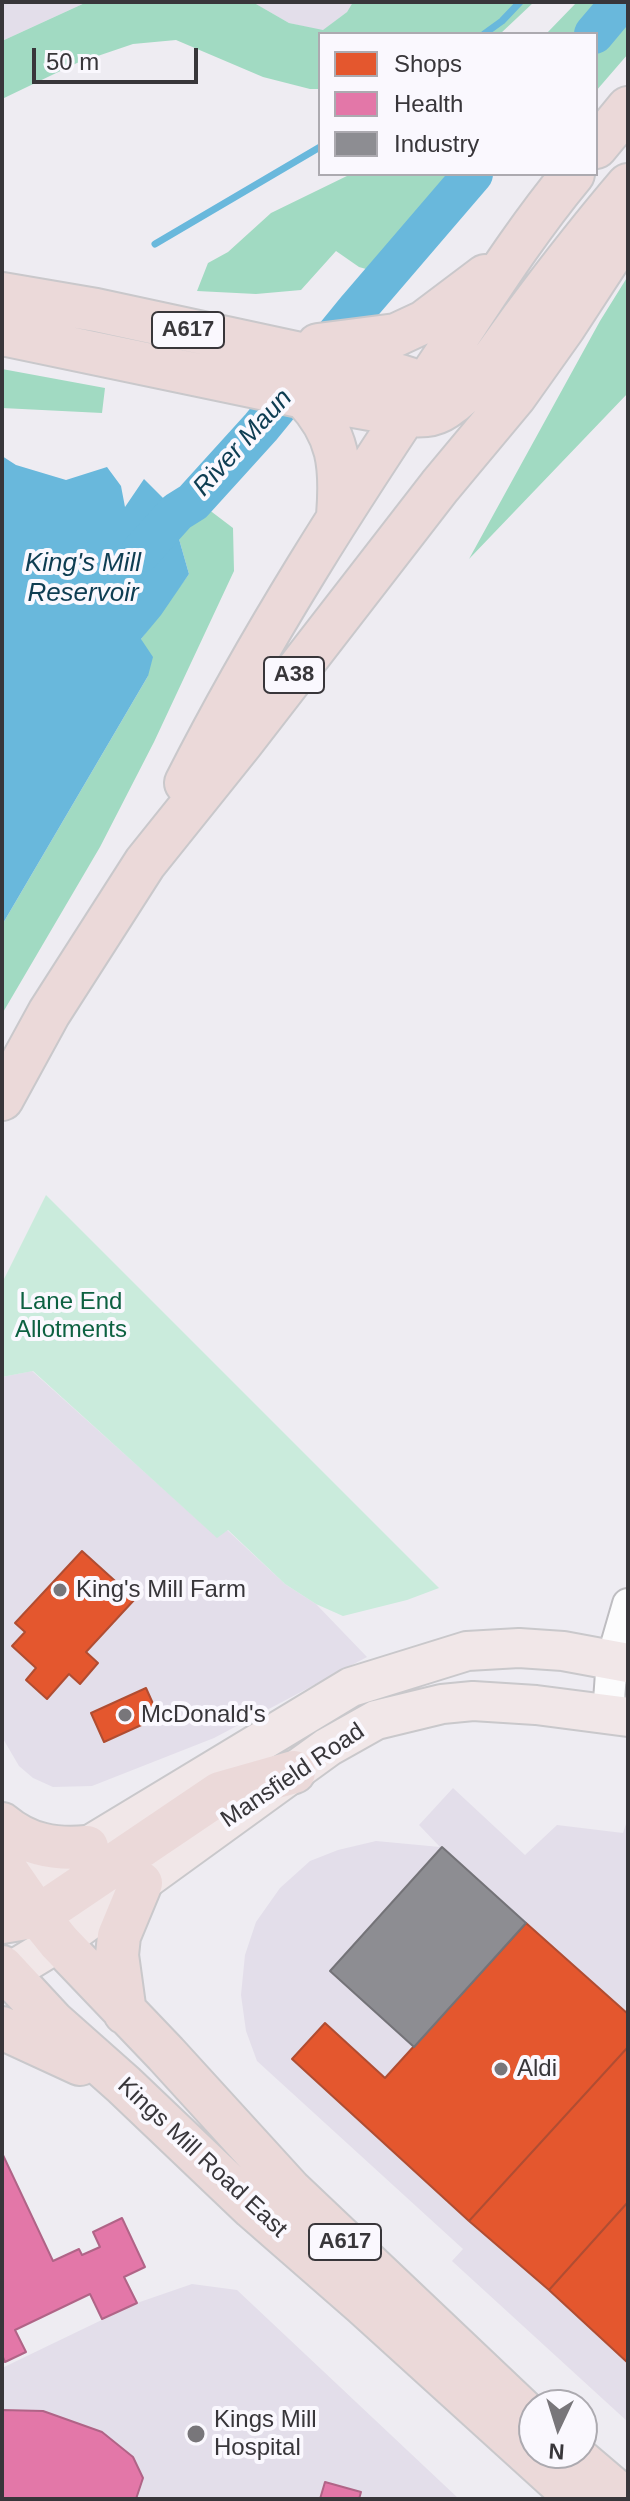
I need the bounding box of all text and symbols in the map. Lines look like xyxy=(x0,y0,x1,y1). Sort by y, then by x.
scale bar xyxy=(36,32,202,82)
legend xyxy=(318,32,598,176)
text: 50 m xyxy=(46,48,99,75)
text: Shops xyxy=(394,50,462,77)
text: Health xyxy=(394,90,463,117)
text: Industry xyxy=(394,130,479,157)
road number: A617 xyxy=(152,312,224,348)
water label: River Maun xyxy=(187,383,299,503)
water label: King's Mill Reservoir xyxy=(25,548,141,610)
road number: A38 xyxy=(264,657,324,693)
park label: Lane End Allotments xyxy=(15,1288,127,1344)
place label: King's Mill Farm xyxy=(76,1576,246,1604)
marker: King's Mill Farm xyxy=(51,1581,69,1599)
place label: McDonald's xyxy=(141,1701,266,1729)
marker: McDonald's xyxy=(116,1706,134,1724)
street label: Mansfield Road xyxy=(216,1717,370,1835)
place label: Aldi xyxy=(517,2055,557,2083)
marker: Aldi xyxy=(492,2060,510,2078)
street label: Kings Mill Road East xyxy=(111,2072,293,2244)
road number: A617 xyxy=(309,2224,381,2260)
north arrow xyxy=(518,2389,598,2469)
place label: Kings Mill Hospital xyxy=(214,2406,317,2462)
marker: Kings Mill Hospital xyxy=(185,2423,207,2445)
text: N xyxy=(548,2438,565,2464)

